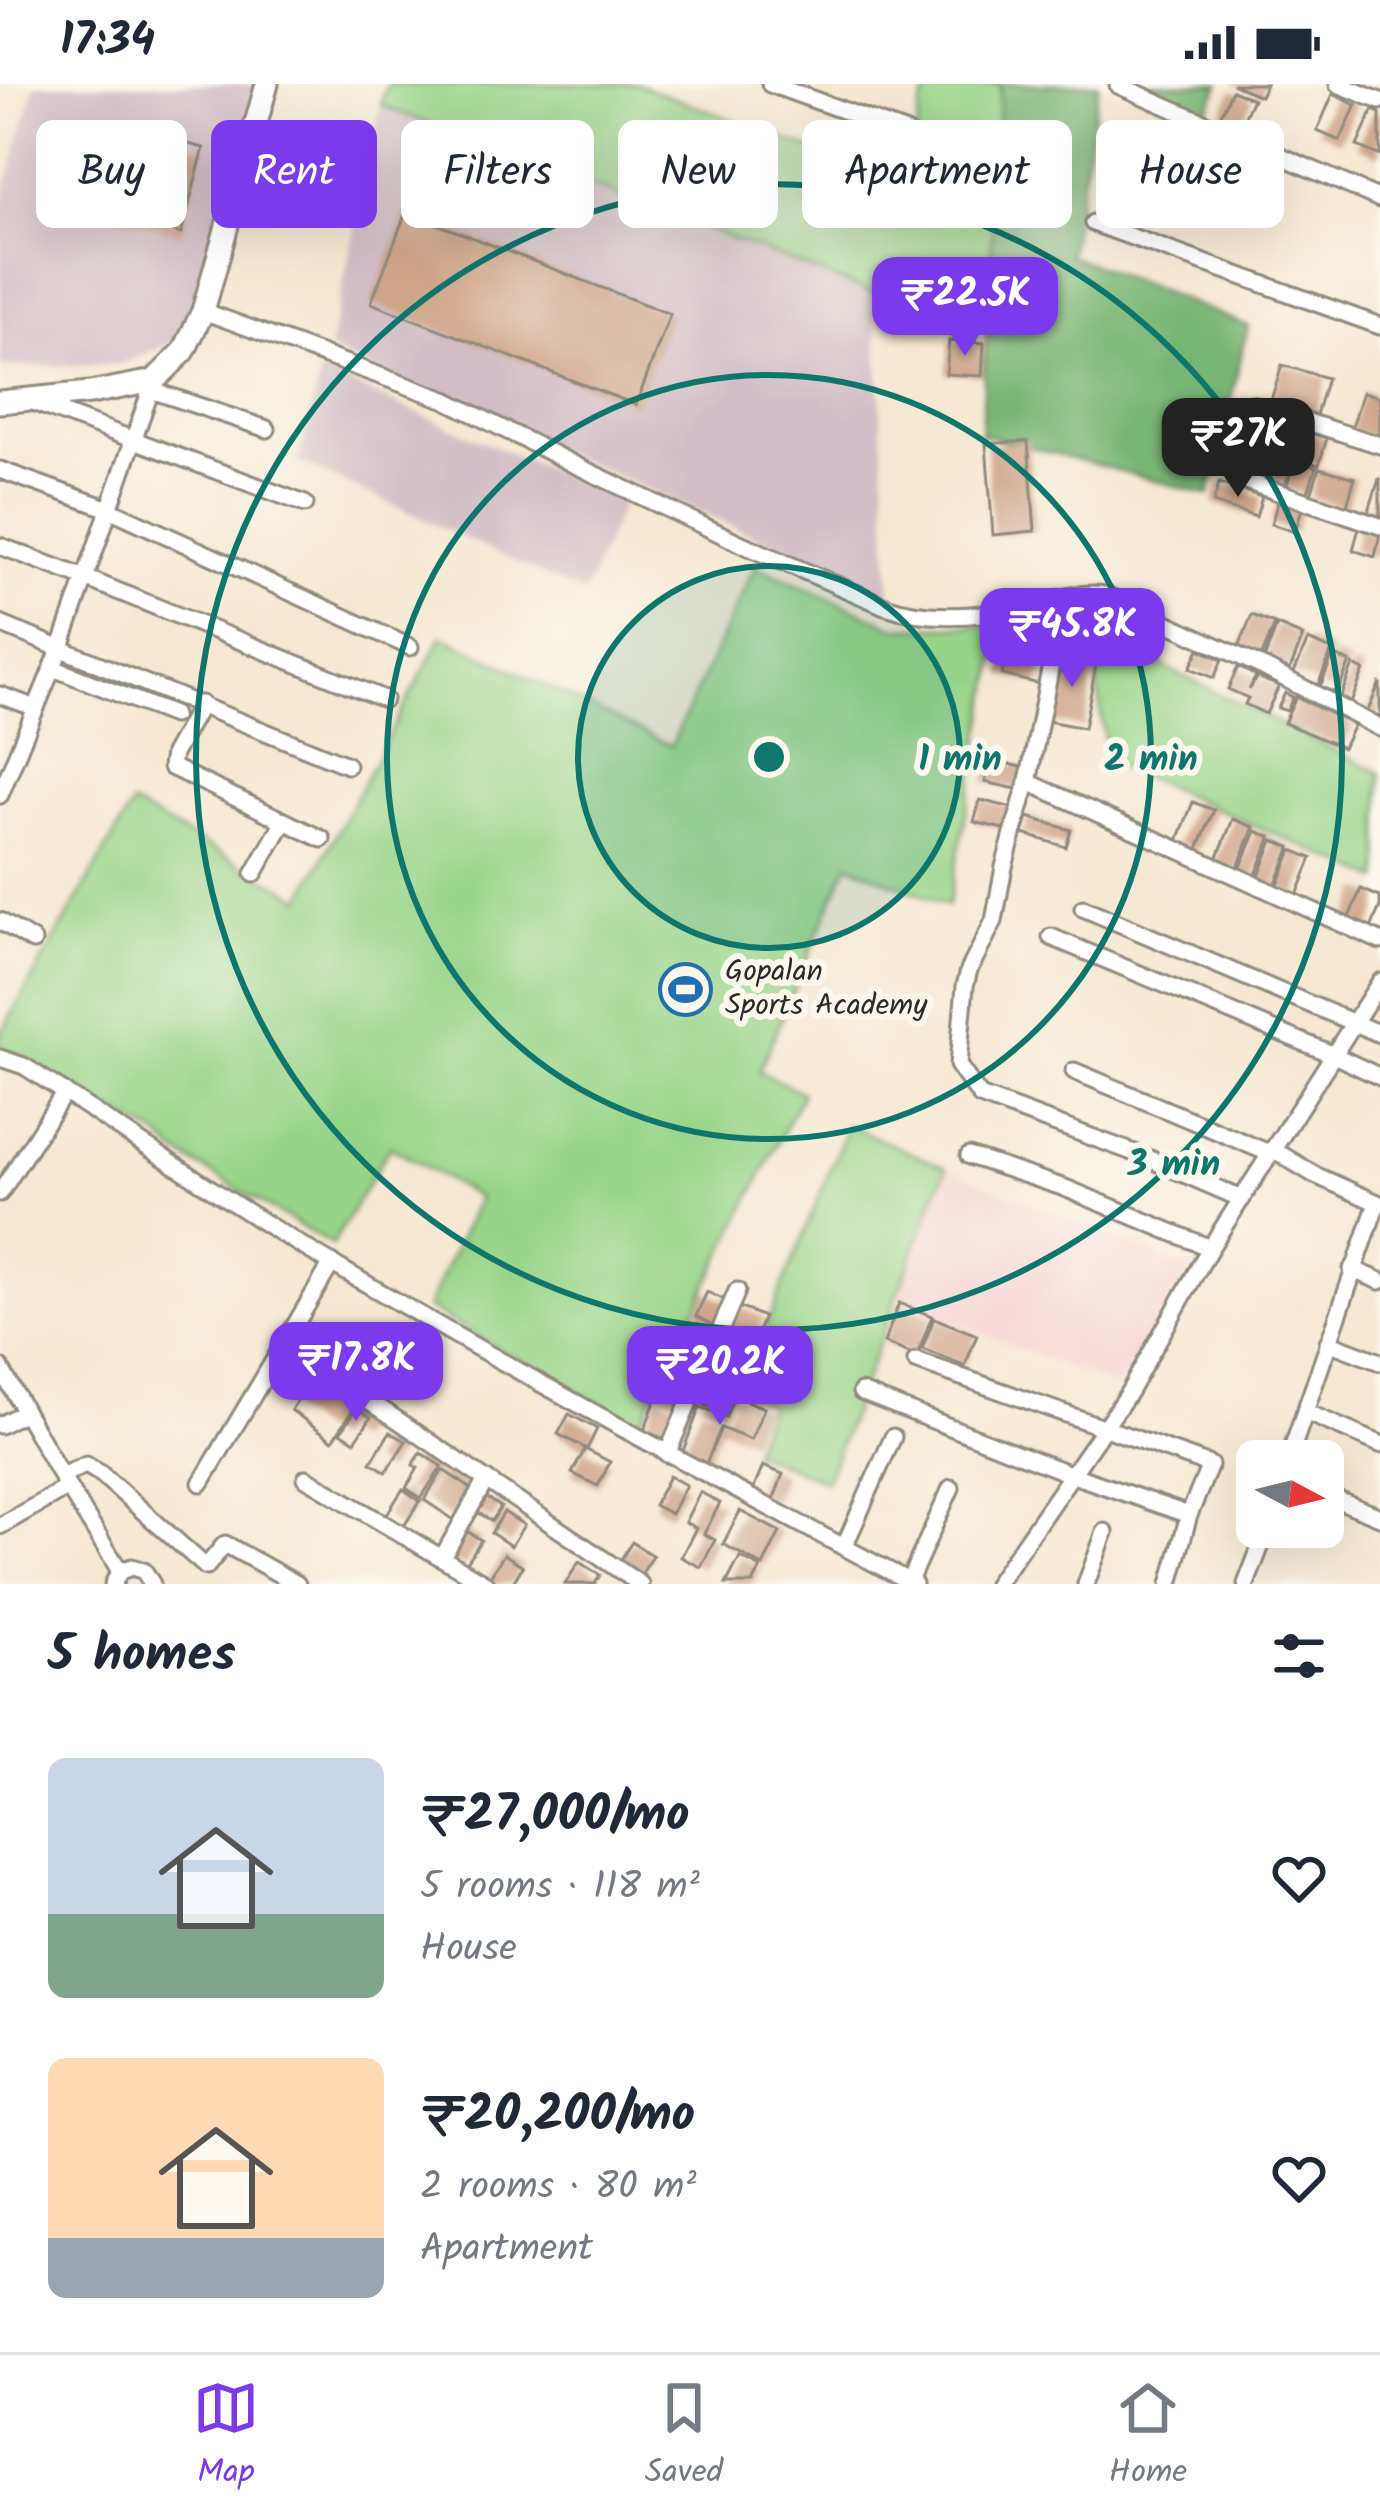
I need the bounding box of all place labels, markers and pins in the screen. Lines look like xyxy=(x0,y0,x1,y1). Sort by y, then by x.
pin: ₹22.5K xyxy=(867,257,1063,359)
pin: ₹27K xyxy=(1167,398,1309,500)
pin: ₹45.8K xyxy=(974,588,1170,690)
centre of rings xyxy=(748,736,790,778)
place label: Gopalan Sports Academy xyxy=(725,948,928,1030)
sports icon: Gopalan Sports Academy xyxy=(658,961,714,1017)
pin: ₹17.8K xyxy=(258,1322,454,1424)
pin: ₹20.2K xyxy=(622,1326,818,1428)

